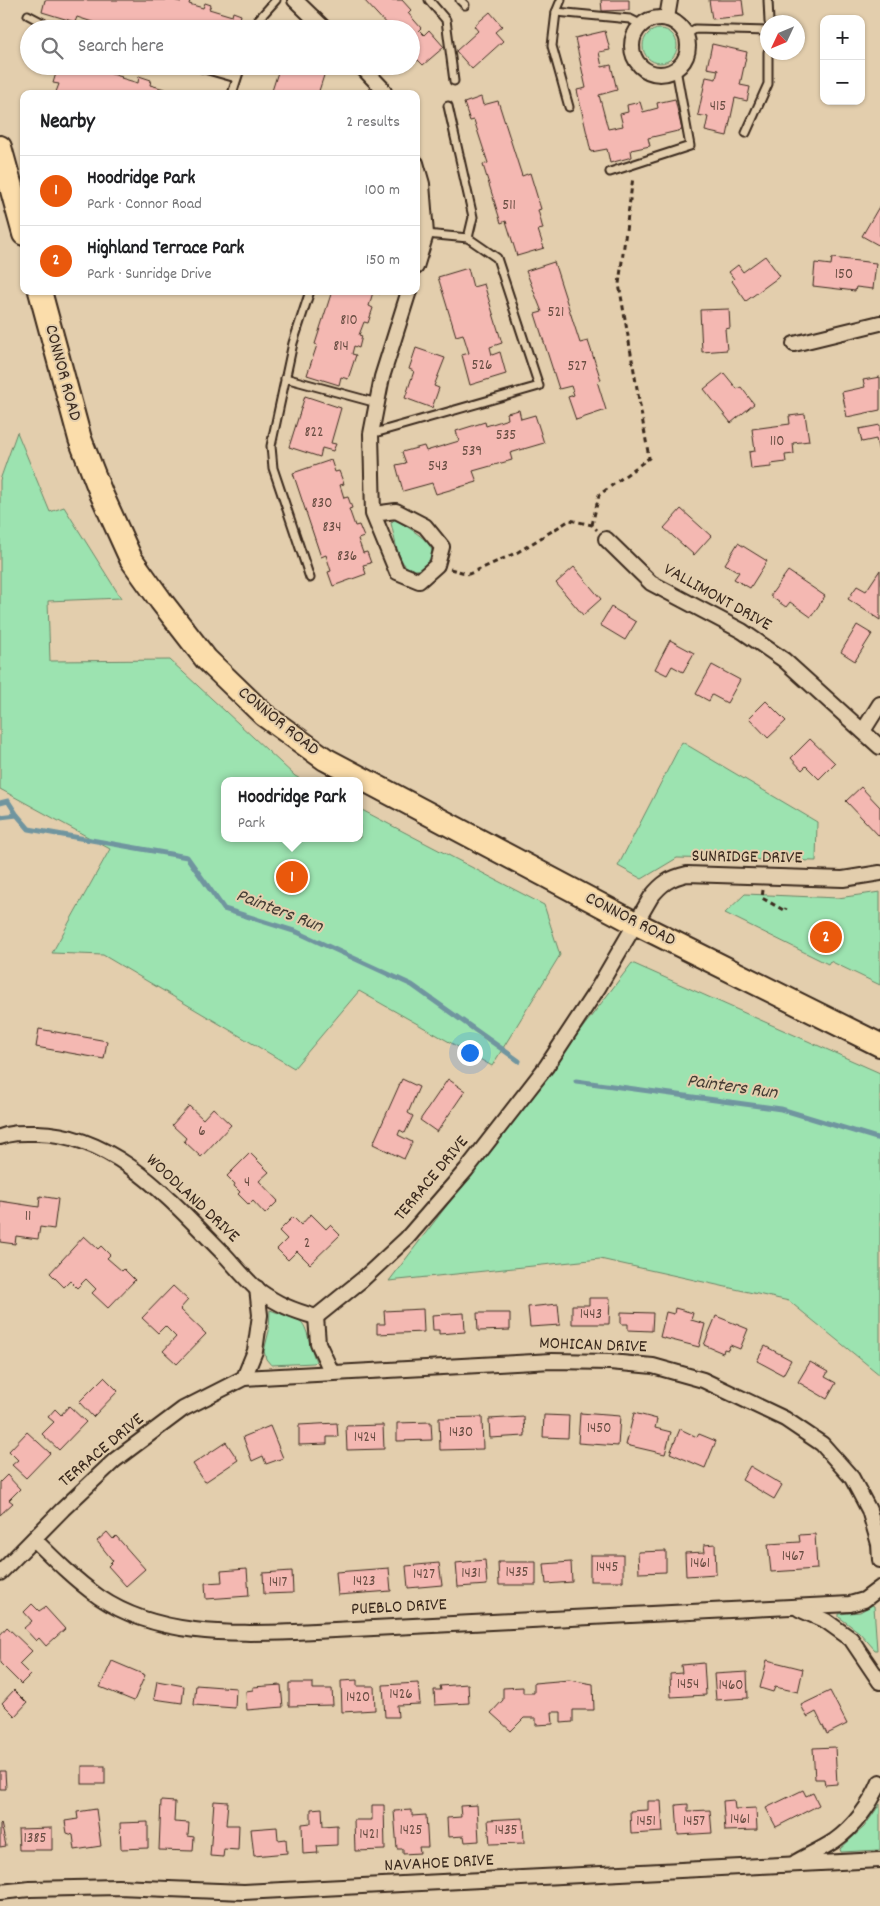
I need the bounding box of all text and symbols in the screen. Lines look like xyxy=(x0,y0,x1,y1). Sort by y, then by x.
north arrow xyxy=(760,15,805,60)
map controls xyxy=(820,15,865,105)
button: + xyxy=(820,15,865,60)
search box xyxy=(20,20,420,75)
icon: search xyxy=(38,34,66,62)
text: Search here xyxy=(78,34,164,61)
button: − xyxy=(820,60,865,105)
house number: 415 xyxy=(710,96,726,118)
text: Nearby xyxy=(40,108,95,138)
text: 2 results xyxy=(346,111,400,134)
text: Hoodridge Park xyxy=(87,166,195,193)
text: 1 xyxy=(54,179,58,202)
text: 100 m xyxy=(364,179,400,202)
text: Park · Connor Road xyxy=(87,193,202,216)
house number: 511 xyxy=(502,195,516,217)
text: Highland Terrace Park xyxy=(87,236,244,263)
text: 2 xyxy=(53,249,60,272)
text: 150 m xyxy=(366,249,400,272)
text: Park · Sunridge Drive xyxy=(87,263,212,286)
house number: 150 xyxy=(835,264,853,286)
house number: 521 xyxy=(548,302,564,324)
house number: 810 xyxy=(340,310,358,332)
street label: CONNOR ROAD xyxy=(37,322,87,424)
house number: 814 xyxy=(333,336,349,358)
house number: 526 xyxy=(472,355,492,377)
house number: 527 xyxy=(567,356,587,378)
house number: 822 xyxy=(304,422,324,444)
house number: 535 xyxy=(496,425,516,447)
house number: 110 xyxy=(770,431,784,453)
house number: 539 xyxy=(462,441,482,463)
house number: 543 xyxy=(428,456,448,478)
house number: 830 xyxy=(312,493,332,515)
house number: 834 xyxy=(323,517,341,539)
house number: 836 xyxy=(337,546,357,568)
street label: VALLIMONT DRIVE xyxy=(658,558,776,638)
street label: CONNOR ROAD xyxy=(232,681,324,763)
popup xyxy=(221,777,363,842)
text: Hoodridge Park xyxy=(238,785,346,812)
text: Park xyxy=(238,812,265,835)
street label: SUNRIDGE DRIVE xyxy=(691,845,803,871)
pin: 1 xyxy=(276,858,308,896)
water label: Painters Run xyxy=(232,883,327,941)
street label: CONNOR ROAD xyxy=(580,887,680,953)
pin: 2 xyxy=(810,918,842,956)
your location xyxy=(457,1040,483,1066)
water label: Painters Run xyxy=(685,1068,780,1108)
house number: 6 xyxy=(198,1121,206,1143)
street label: TERRACE DRIVE xyxy=(389,1131,475,1227)
street label: WOODLAND DRIVE xyxy=(140,1149,244,1249)
house number: 4 xyxy=(244,1172,250,1194)
house number: 11 xyxy=(25,1206,31,1228)
house number: 2 xyxy=(304,1233,310,1255)
house number: 1443 xyxy=(580,1304,602,1326)
street label: MOHICAN DRIVE xyxy=(539,1332,647,1360)
street label: TERRACE DRIVE xyxy=(54,1408,150,1494)
house number: 1450 xyxy=(587,1418,611,1440)
house number: 1430 xyxy=(449,1422,473,1444)
house number: 1424 xyxy=(354,1427,376,1449)
house number: 1467 xyxy=(782,1546,805,1568)
house number: 1461 xyxy=(690,1553,710,1575)
house number: 1445 xyxy=(596,1557,618,1579)
house number: 1435 xyxy=(505,1562,529,1584)
house number: 1431 xyxy=(461,1563,481,1585)
house number: 1427 xyxy=(413,1564,435,1586)
house number: 1423 xyxy=(353,1571,375,1593)
house number: 1417 xyxy=(269,1572,288,1594)
street label: PUEBLO DRIVE xyxy=(350,1593,448,1623)
house number: 1454 xyxy=(677,1674,699,1696)
house number: 1460 xyxy=(718,1675,744,1697)
house number: 1426 xyxy=(389,1684,413,1706)
house number: 1420 xyxy=(346,1687,370,1709)
house number: 1461 xyxy=(730,1809,750,1831)
house number: 1451 xyxy=(636,1811,656,1833)
house number: 1457 xyxy=(683,1811,705,1833)
house number: 1425 xyxy=(399,1820,423,1842)
house number: 1435 xyxy=(494,1820,518,1842)
house number: 1421 xyxy=(359,1824,379,1846)
house number: 1385 xyxy=(24,1828,47,1850)
street label: NAVAHOE DRIVE xyxy=(384,1849,494,1879)

